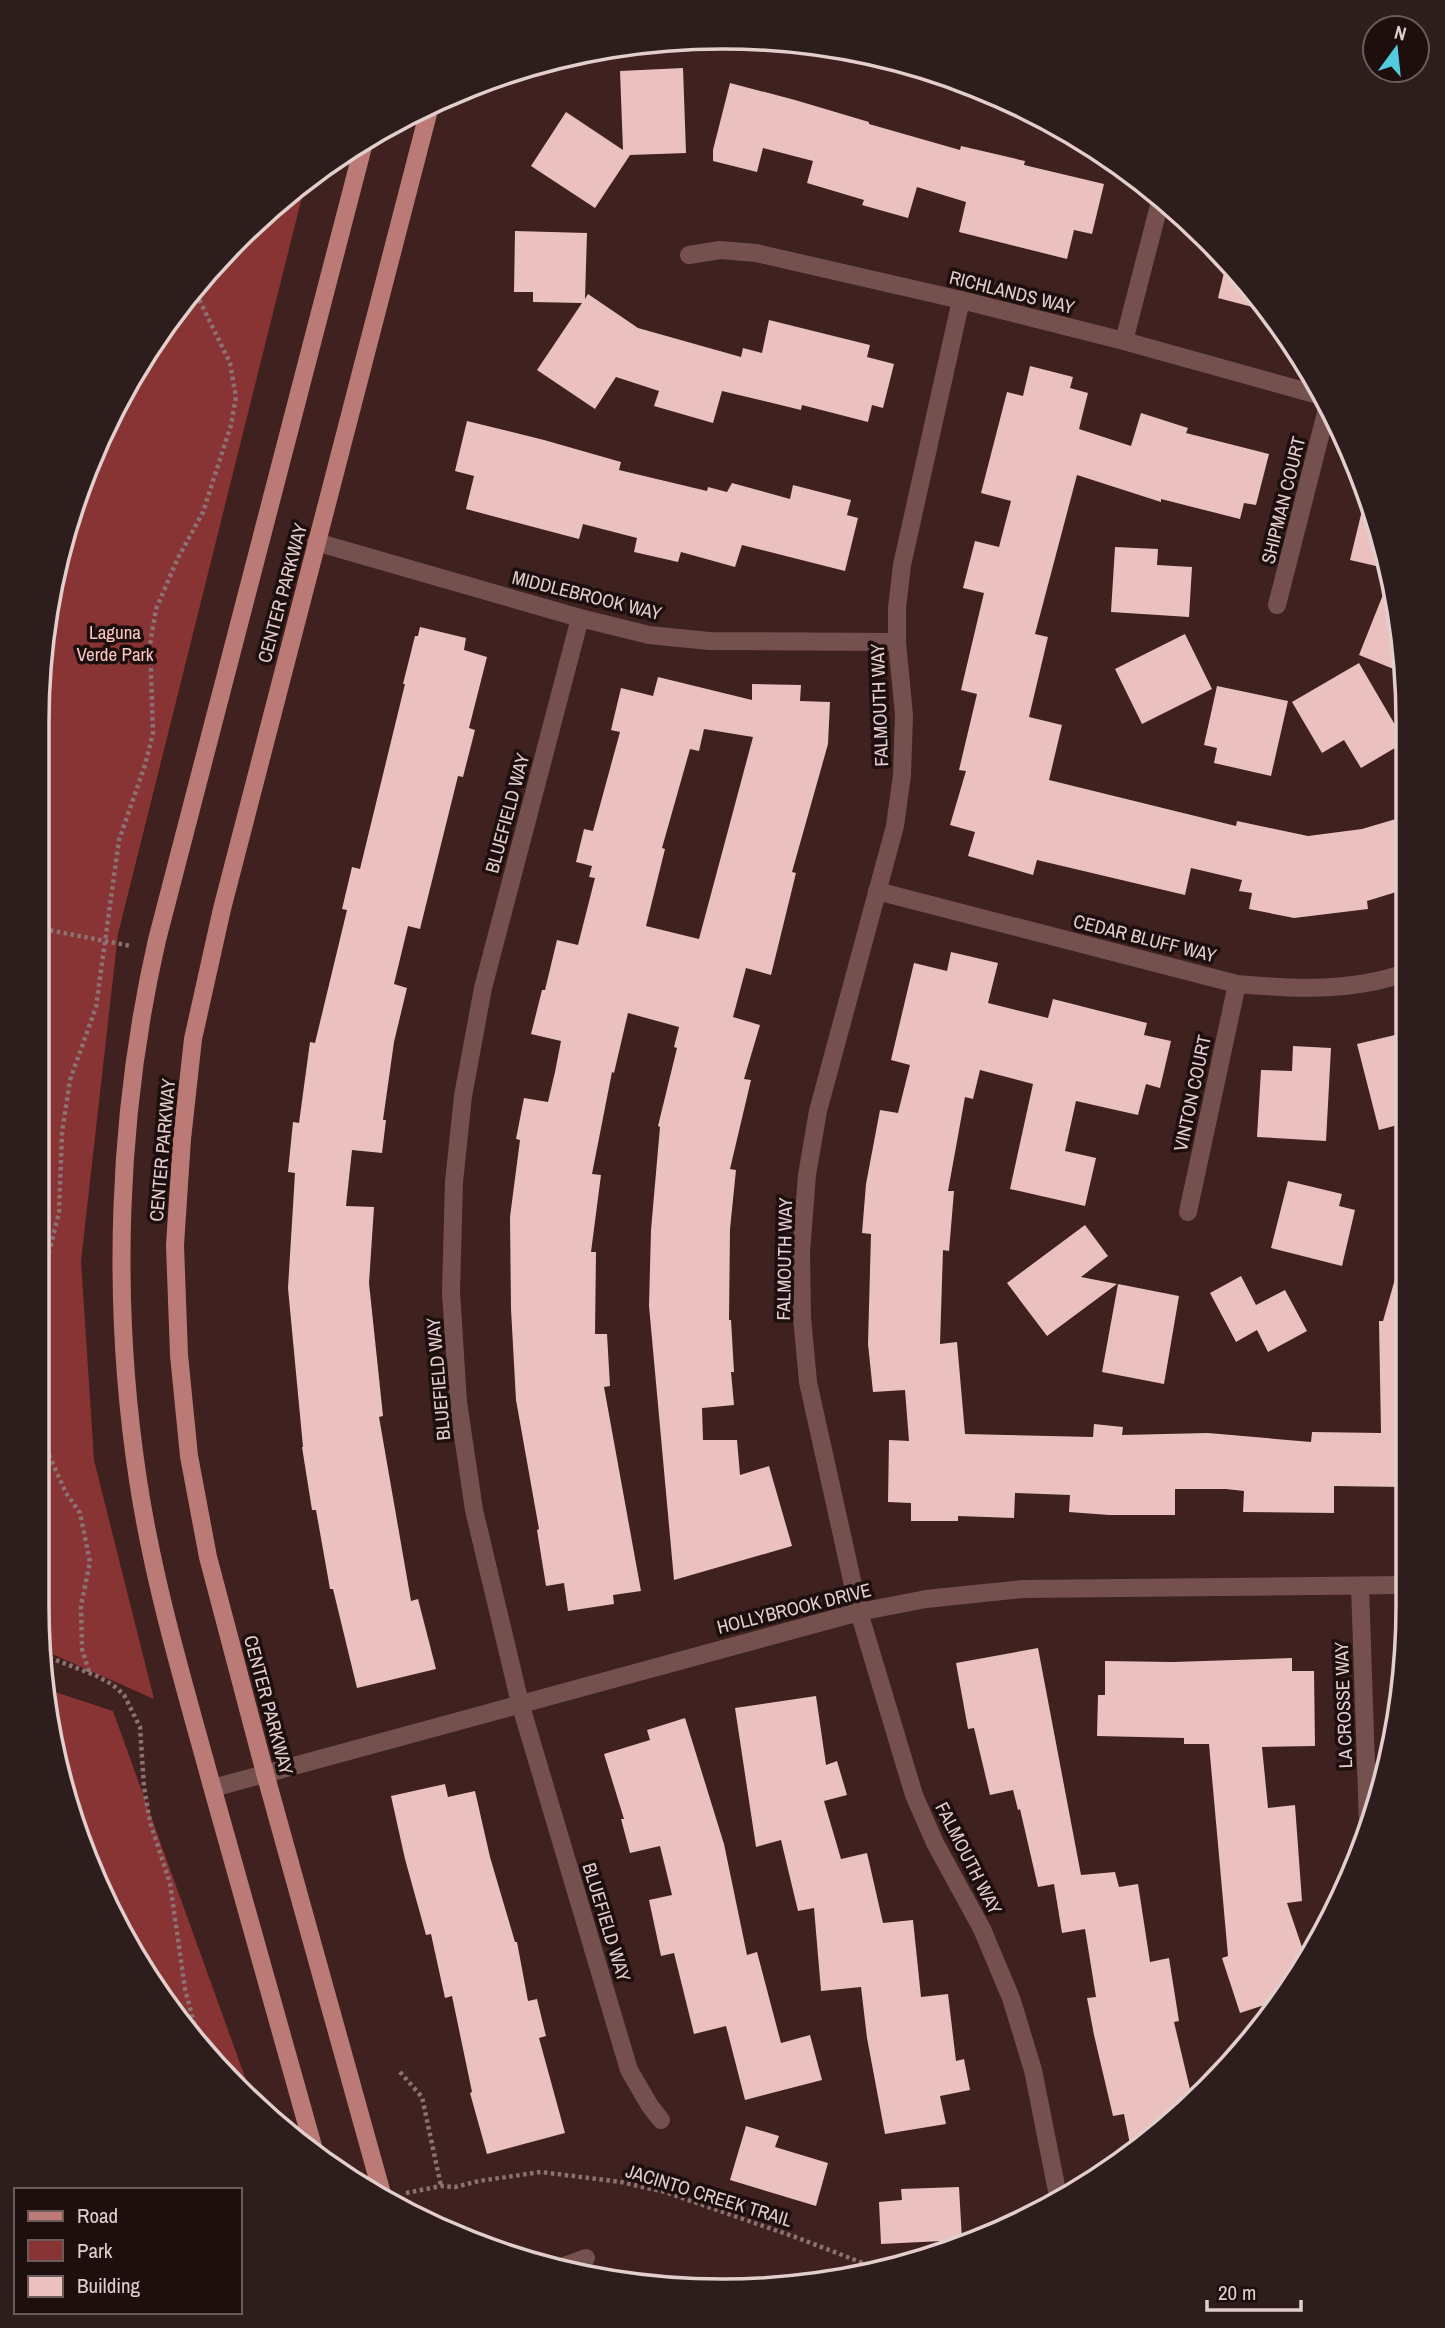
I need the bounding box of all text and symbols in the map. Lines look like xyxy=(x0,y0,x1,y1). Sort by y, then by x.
north arrow xyxy=(1361,14,1431,84)
text: N xyxy=(1392,19,1409,47)
street label: RICHLANDS WAY xyxy=(947,264,1078,320)
street label: SHIPMAN COURT xyxy=(1255,433,1312,566)
street label: CENTER PARKWAY xyxy=(251,520,313,666)
street label: MIDDLEBROOK WAY xyxy=(509,564,665,626)
park label: Laguna Verde Park xyxy=(76,619,154,667)
street label: FALMOUTH WAY xyxy=(864,643,894,767)
street label: BLUEFIELD WAY xyxy=(479,750,536,876)
street label: CEDAR BLUFF WAY xyxy=(1071,908,1220,968)
street label: VINTON COURT xyxy=(1167,1032,1217,1153)
street label: CENTER PARKWAY xyxy=(143,1077,181,1223)
street label: FALMOUTH WAY xyxy=(770,1197,798,1321)
street label: BLUEFIELD WAY xyxy=(420,1316,456,1441)
street label: HOLLYBROOK DRIVE xyxy=(714,1576,874,1640)
street label: CENTER PARKWAY xyxy=(238,1632,300,1778)
street label: LA CROSSE WAY xyxy=(1328,1641,1358,1769)
street label: FALMOUTH WAY xyxy=(930,1797,1009,1919)
street label: BLUEFIELD WAY xyxy=(577,1859,638,1985)
street label: JACINTO CREEK TRAIL xyxy=(623,2157,796,2233)
legend xyxy=(14,2188,242,2314)
text: Road xyxy=(77,2201,118,2230)
text: Park xyxy=(77,2236,113,2265)
scale bar xyxy=(1207,2268,1302,2312)
text: Building xyxy=(77,2271,141,2300)
text: 20 m xyxy=(1218,2278,1256,2307)

